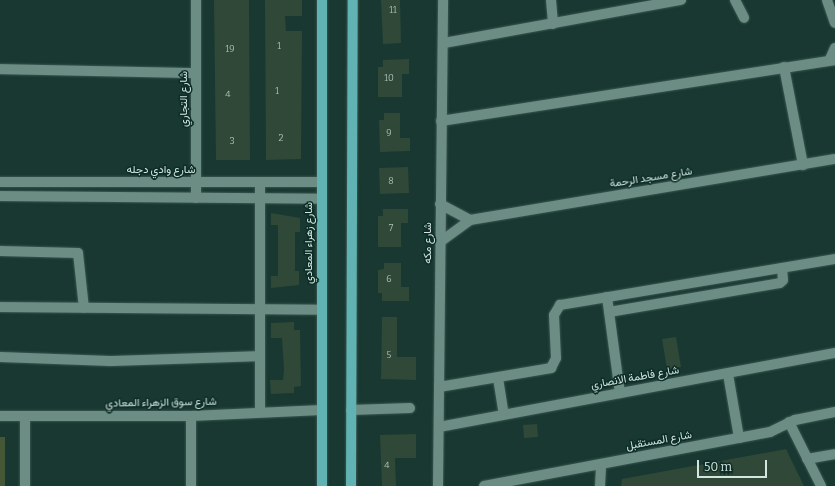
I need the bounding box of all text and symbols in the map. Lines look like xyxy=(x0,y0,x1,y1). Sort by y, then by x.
house number: 11 xyxy=(389,5,397,15)
house number: 1 xyxy=(277,41,281,51)
house number: 19 xyxy=(226,44,234,54)
street label: شارع التجاري xyxy=(177,71,191,127)
house number: 10 xyxy=(384,73,394,83)
house number: 1 xyxy=(275,86,279,96)
house number: 4 xyxy=(225,89,231,99)
house number: 9 xyxy=(386,128,392,138)
house number: 2 xyxy=(279,133,283,143)
house number: 3 xyxy=(229,136,235,146)
street label: شارع وادي دجله xyxy=(127,163,195,177)
street label: شارع مسجد الرحمة xyxy=(609,165,693,191)
house number: 8 xyxy=(388,176,394,186)
street label: شارع زهراء المعادي xyxy=(302,202,316,284)
street label: شارع مكه xyxy=(421,222,435,264)
house number: 7 xyxy=(389,223,393,233)
house number: 6 xyxy=(386,274,392,284)
house number: 5 xyxy=(387,350,391,360)
street label: شارع فاطمة الانصاري xyxy=(590,364,680,392)
street label: شارع سوق الزهراء المعادي xyxy=(105,395,217,411)
street label: شارع المستقبل xyxy=(625,429,693,453)
scale bar xyxy=(699,452,769,478)
house number: 4 xyxy=(384,460,390,470)
text: 50 m xyxy=(704,460,732,474)

